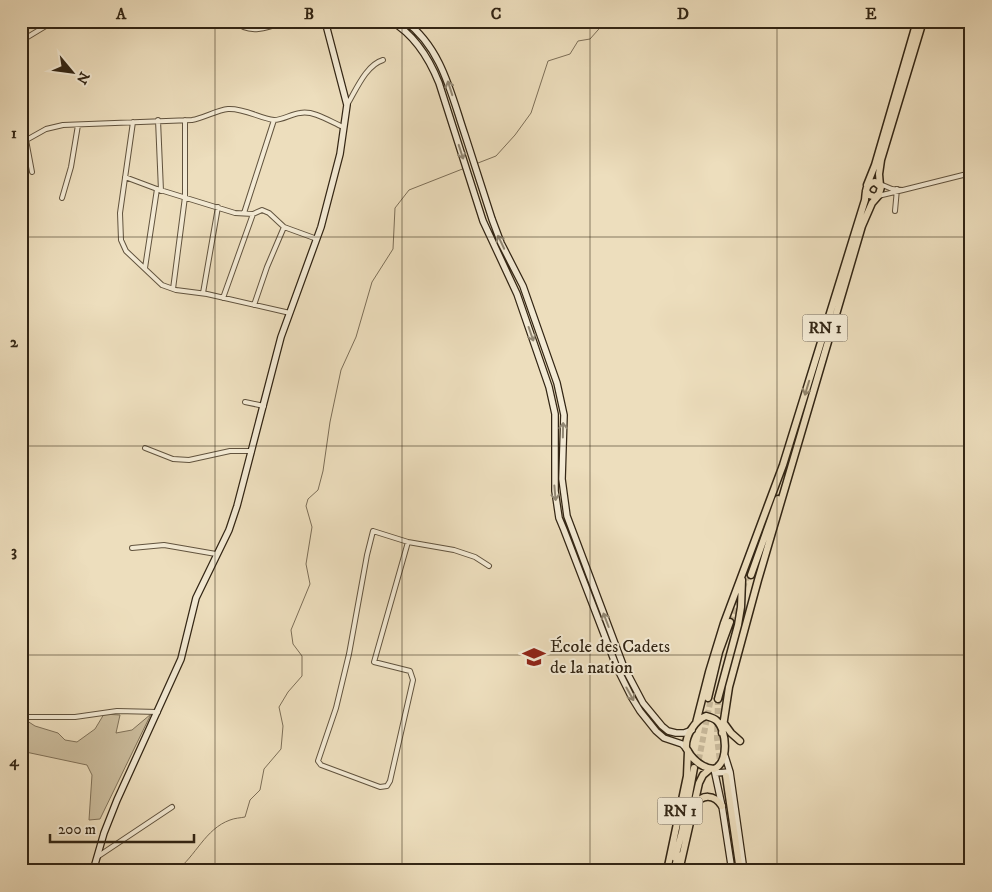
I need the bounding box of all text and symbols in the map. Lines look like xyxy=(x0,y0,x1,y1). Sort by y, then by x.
text: A xyxy=(115,4,127,24)
text: B xyxy=(304,4,314,24)
text: C xyxy=(491,4,501,24)
text: D xyxy=(677,4,689,24)
text: E xyxy=(865,4,877,24)
north arrow xyxy=(48,48,98,98)
text: N xyxy=(72,68,93,88)
one-way arrow xyxy=(444,81,454,97)
text: 1 xyxy=(11,123,17,143)
one-way arrow xyxy=(457,144,467,160)
one-way arrow xyxy=(496,235,505,250)
road number: RN 1 xyxy=(802,314,848,342)
one-way arrow xyxy=(527,326,536,341)
text: 2 xyxy=(10,332,19,352)
one-way arrow xyxy=(801,380,811,396)
one-way arrow xyxy=(558,422,568,438)
one-way arrow xyxy=(550,485,560,501)
text: 3 xyxy=(11,541,17,561)
one-way arrow xyxy=(601,612,610,628)
place label: École des Cadets de la nation xyxy=(550,636,670,679)
school or university icon: École des Cadets de la nation xyxy=(521,644,547,670)
one-way arrow xyxy=(625,686,635,701)
text: 4 xyxy=(8,751,19,771)
road number: RN 1 xyxy=(658,798,702,824)
scale bar xyxy=(50,812,194,844)
text: 200 m xyxy=(58,820,96,839)

